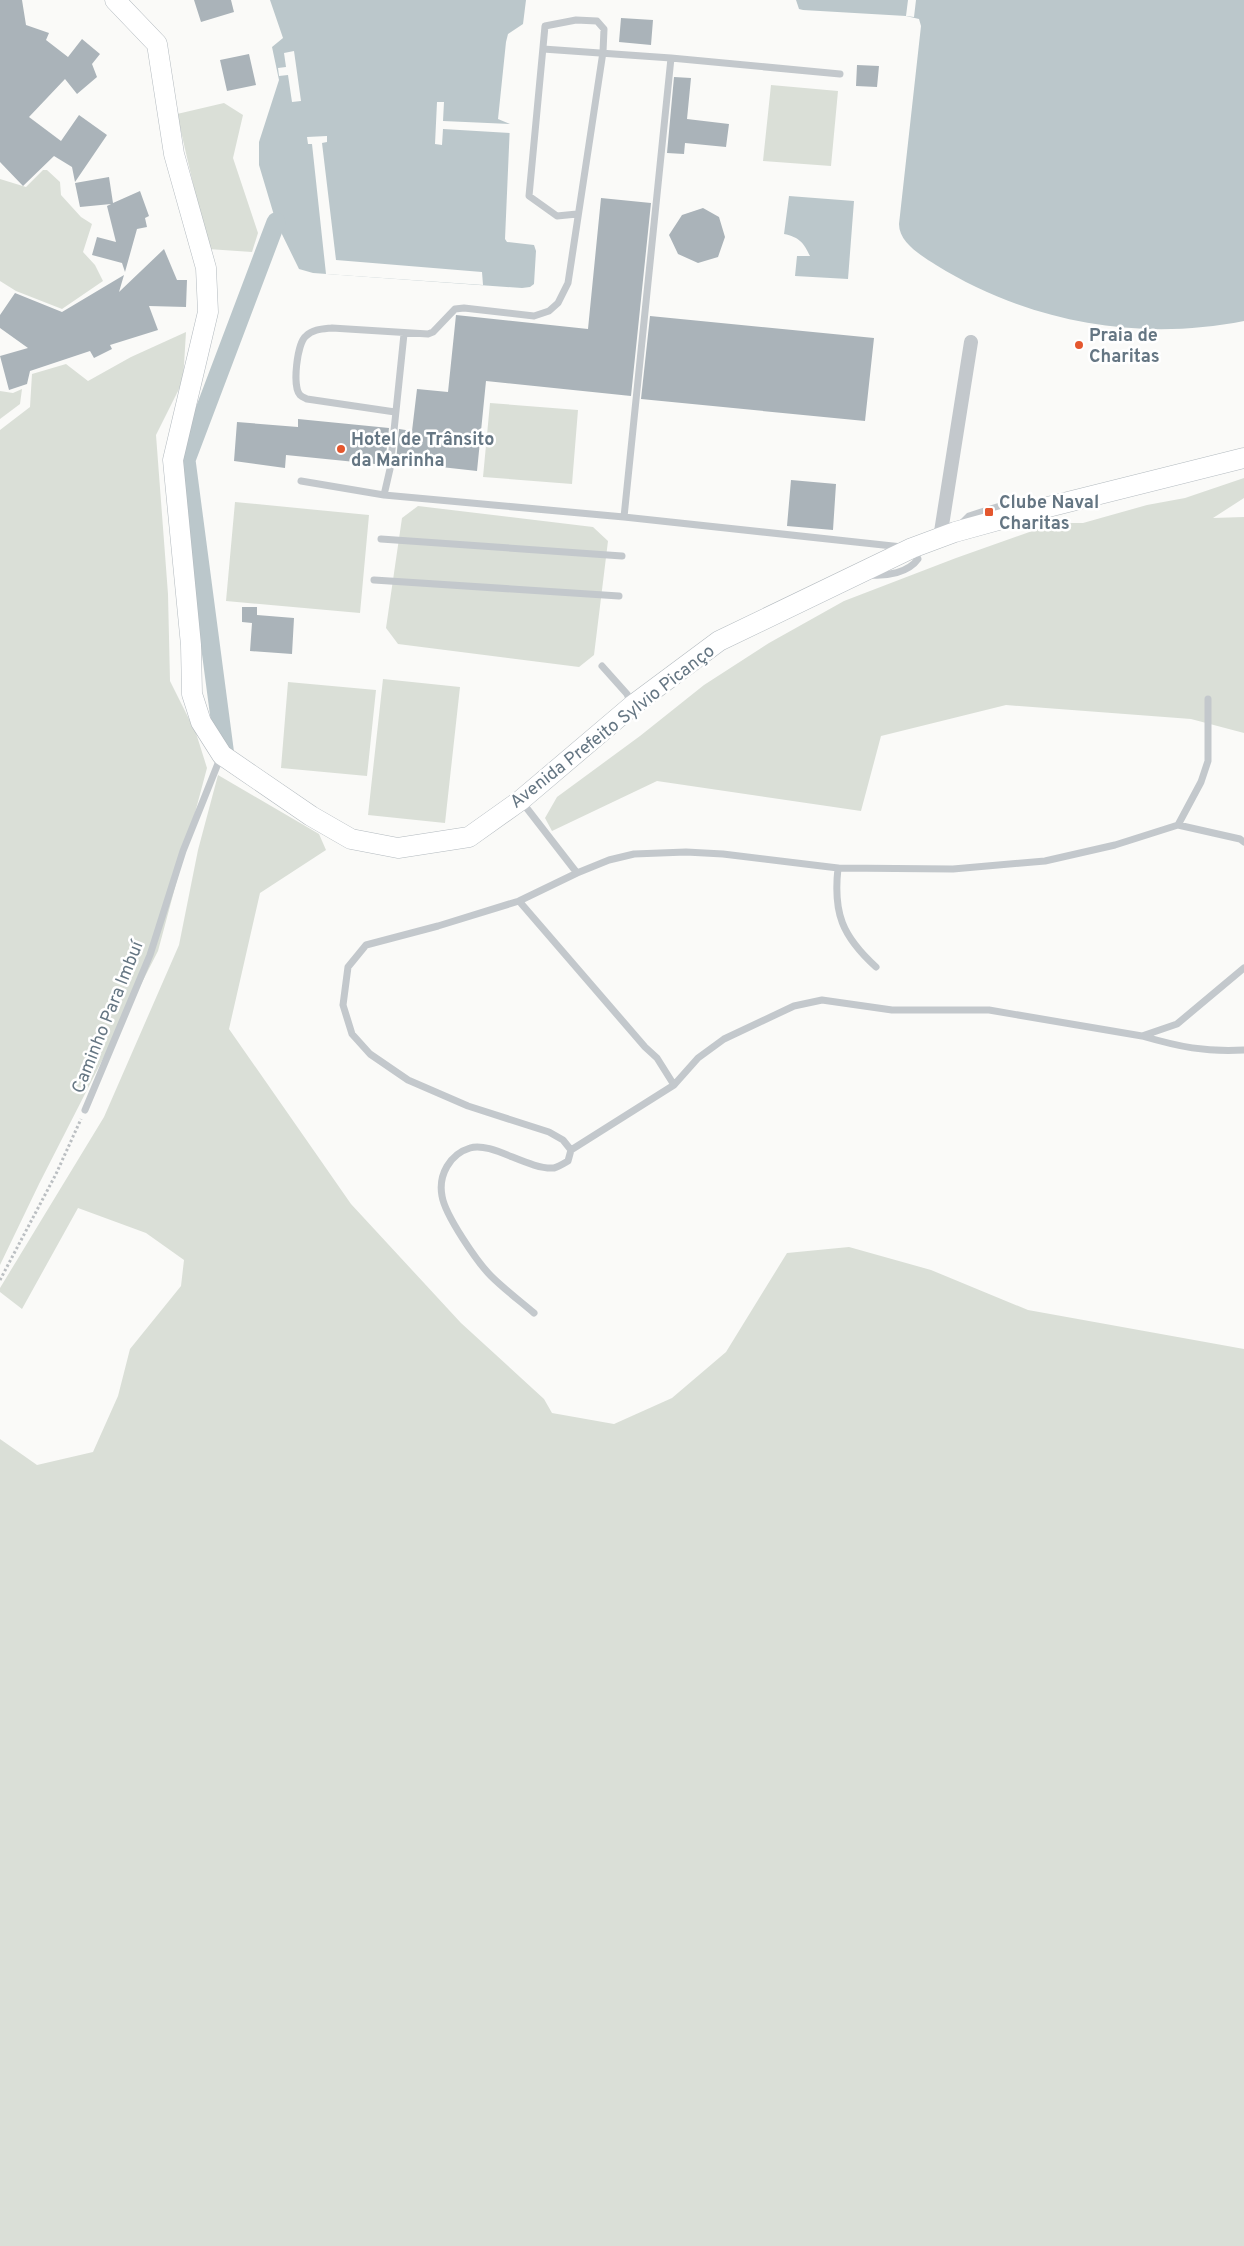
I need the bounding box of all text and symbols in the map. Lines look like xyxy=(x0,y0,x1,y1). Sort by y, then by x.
place label: Praia de Charitas xyxy=(1089,325,1160,369)
marker: Praia de Charitas xyxy=(1073,339,1085,351)
place label: Hotel de Trânsito da Marinha xyxy=(351,429,495,473)
marker: Hotel de Trânsito da Marinha xyxy=(335,443,347,455)
place label: Clube Naval Charitas xyxy=(999,492,1099,536)
marker: Clube Naval Charitas xyxy=(983,506,995,518)
street label: Avenida Prefeito Sylvio Picanço xyxy=(506,640,720,814)
street label: Caminho Para Imbuí xyxy=(67,937,150,1097)

